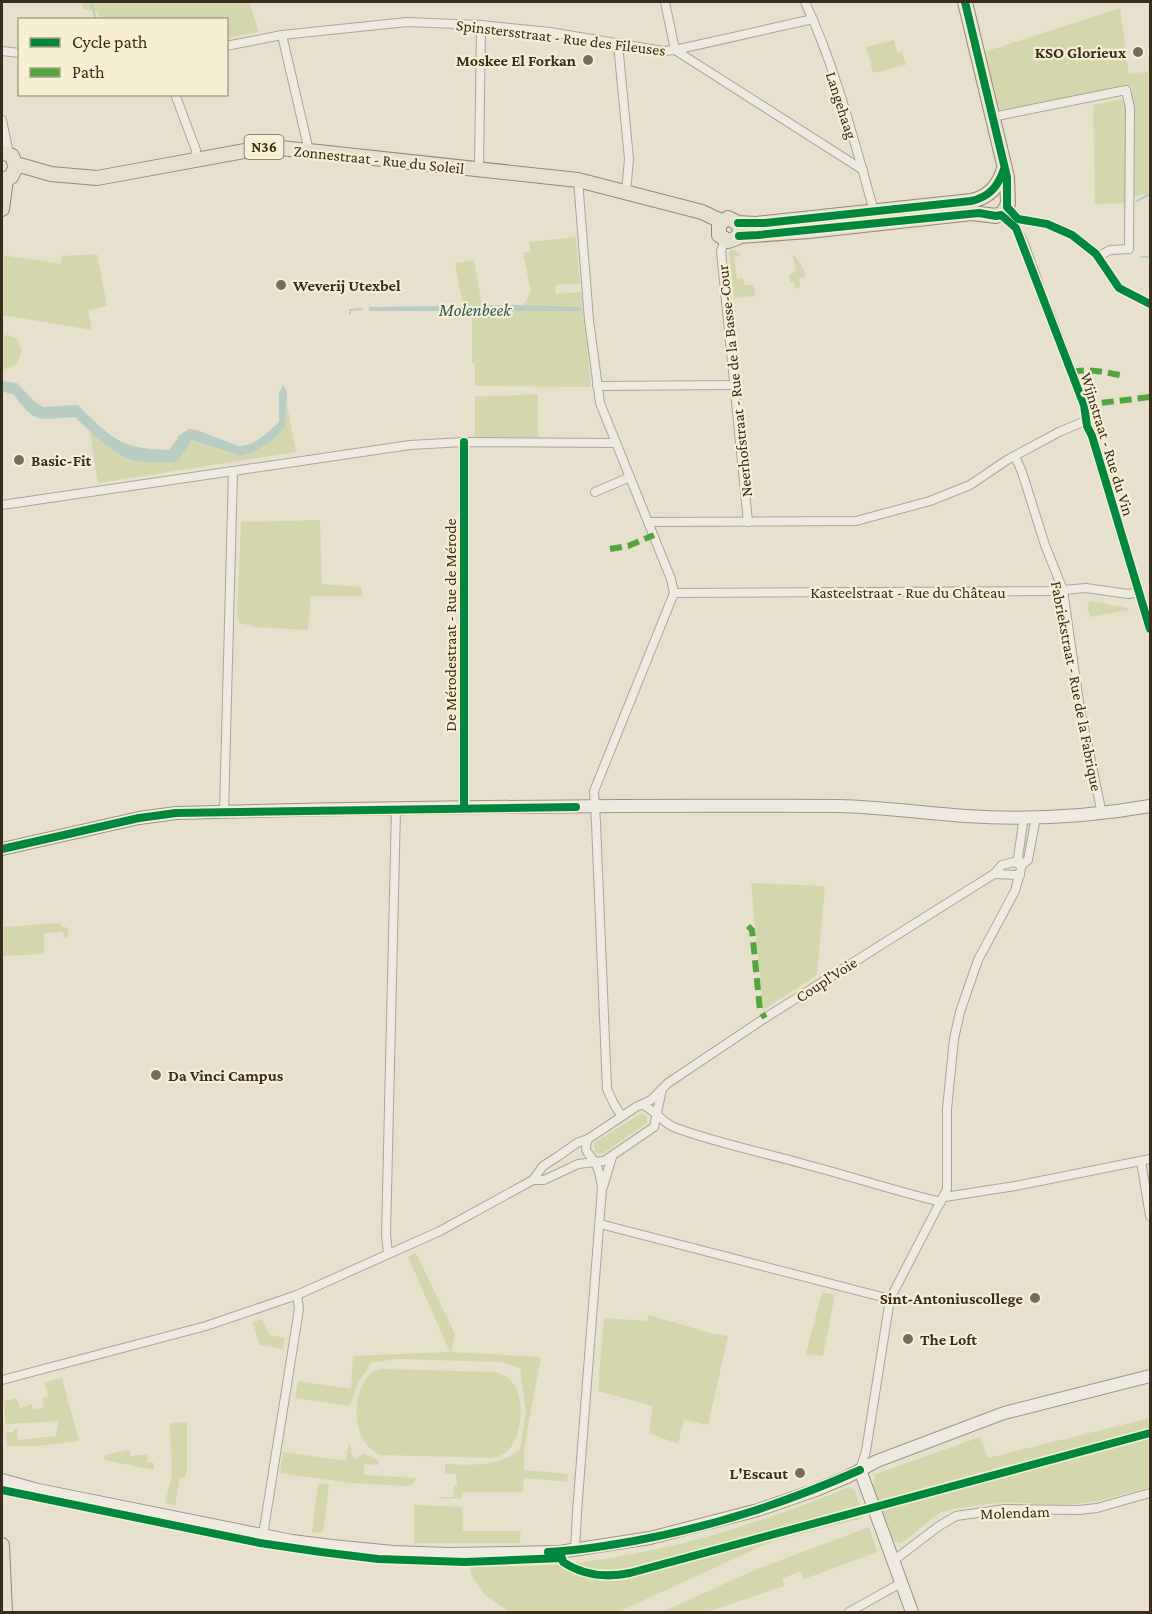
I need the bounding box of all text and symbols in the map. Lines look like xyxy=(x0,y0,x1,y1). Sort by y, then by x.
street label: Spinstersstraat - Rue des Fileuses xyxy=(455,16,667,60)
legend xyxy=(18,18,228,96)
text: Cycle path xyxy=(72,32,148,52)
place label: KSO Glorieux xyxy=(1035,44,1127,61)
marker: KSO Glorieux xyxy=(1131,45,1145,59)
place label: Moskee El Forkan xyxy=(456,52,576,69)
marker: Moskee El Forkan xyxy=(581,53,595,67)
text: Path xyxy=(72,62,105,82)
street label: Langehaag xyxy=(822,69,860,142)
road number: N36 xyxy=(244,135,284,159)
street label: Zonnestraat - Rue du Soleil xyxy=(293,142,465,177)
street label: Neerhofstraat - Rue de la Basse-Cour xyxy=(714,264,755,498)
place label: Weverij Utexbel xyxy=(292,277,401,295)
marker: Weverij Utexbel xyxy=(274,278,288,292)
water label: Molenbeek xyxy=(438,300,512,320)
street label: Wijnstraat - Rue du Vin xyxy=(1077,371,1138,518)
place label: Basic-Fit xyxy=(31,452,92,469)
marker: Basic-Fit xyxy=(12,453,26,467)
street label: De Mérodestraat - Rue de Mérode xyxy=(442,518,459,732)
street label: Fabriekstraat - Rue de la Fabrique xyxy=(1047,580,1105,793)
street label: Kasteelstraat - Rue du Château xyxy=(810,584,1006,601)
street label: Coupl'Voie xyxy=(793,953,861,1006)
place label: Da Vinci Campus xyxy=(168,1067,284,1084)
marker: Da Vinci Campus xyxy=(149,1068,163,1082)
place label: Sint-Antoniuscollege xyxy=(880,1290,1024,1307)
marker: Sint-Antoniuscollege xyxy=(1028,1291,1042,1305)
place label: The Loft xyxy=(920,1331,977,1348)
marker: The Loft xyxy=(901,1332,915,1346)
place label: L'Escaut xyxy=(730,1465,788,1482)
marker: L'Escaut xyxy=(793,1466,807,1480)
street label: Molendam xyxy=(980,1503,1050,1522)

